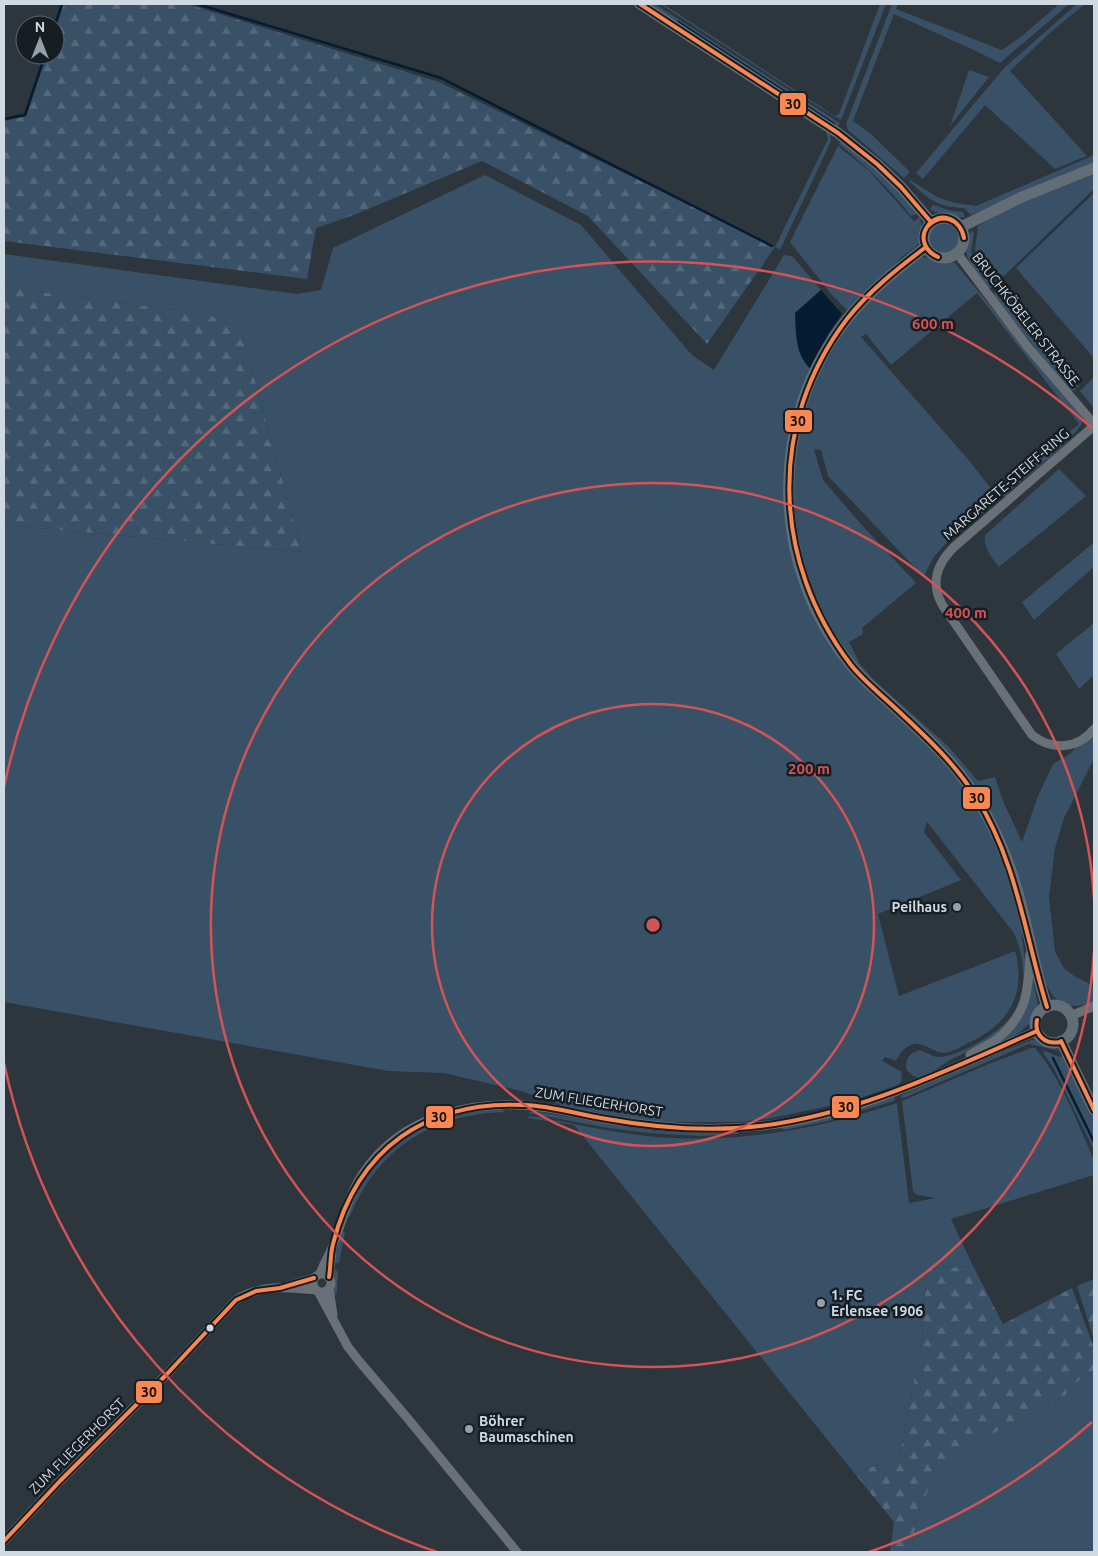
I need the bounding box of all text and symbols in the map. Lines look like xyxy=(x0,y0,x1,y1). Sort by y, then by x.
north arrow xyxy=(15,15,65,65)
text: N xyxy=(35,19,45,35)
line badge: 30 xyxy=(779,92,807,116)
text: 30 xyxy=(785,96,801,112)
street label: BRUCHKÖBELER STRASSE xyxy=(969,249,1084,389)
text: 600 m xyxy=(912,315,954,332)
line badge: 30 xyxy=(784,409,813,433)
text: 30 xyxy=(790,413,806,429)
street label: MARGARETE-STEIFF-RING xyxy=(940,425,1072,543)
text: 400 m xyxy=(945,604,987,621)
text: 200 m xyxy=(788,760,830,777)
line badge: 30 xyxy=(962,786,991,810)
text: 30 xyxy=(969,790,985,806)
place label: Peilhaus xyxy=(892,899,947,915)
marker: Peilhaus xyxy=(951,901,963,913)
centre of rings xyxy=(644,916,662,934)
street label: ZUM FLIEGERHORST xyxy=(534,1084,664,1120)
line badge: 30 xyxy=(831,1095,860,1119)
text: 30 xyxy=(838,1099,854,1115)
line badge: 30 xyxy=(425,1105,454,1129)
text: 30 xyxy=(431,1109,447,1125)
place label: 1. FC Erlensee 1906 xyxy=(831,1287,923,1319)
marker: 1. FC Erlensee 1906 xyxy=(815,1297,827,1309)
unlabelled marker xyxy=(205,1323,215,1333)
line badge: 30 xyxy=(135,1380,163,1404)
text: 30 xyxy=(141,1384,157,1400)
street label: ZUM FLIEGERHORST xyxy=(26,1395,128,1497)
place label: Böhrer Baumaschinen xyxy=(479,1413,574,1445)
marker: Böhrer Baumaschinen xyxy=(463,1423,475,1435)

